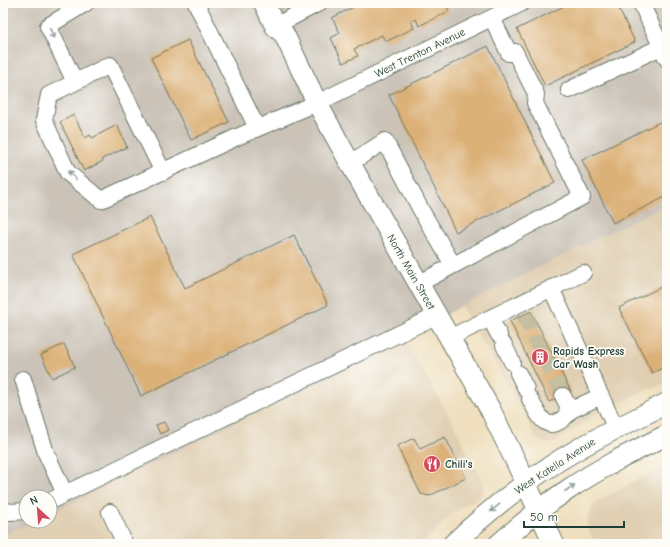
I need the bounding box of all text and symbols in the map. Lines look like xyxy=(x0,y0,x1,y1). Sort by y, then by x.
street label: West Trenton Avenue xyxy=(373,25,468,81)
one-way arrow xyxy=(49,27,56,39)
one-way arrow xyxy=(67,170,76,180)
street label: North Main Street xyxy=(384,232,438,313)
place label: Rapids Express Car Wash xyxy=(553,345,625,371)
building icon: Rapids Express Car Wash xyxy=(530,347,550,367)
street label: West Katella Avenue xyxy=(512,435,598,497)
restaurant icon: Chili's xyxy=(422,454,442,474)
place label: Chili's xyxy=(445,458,473,471)
one-way arrow xyxy=(564,484,576,492)
north arrow xyxy=(18,489,58,529)
text: N xyxy=(28,493,40,508)
one-way arrow xyxy=(489,503,500,512)
scale bar xyxy=(524,503,624,529)
text: 50 m xyxy=(530,510,558,524)

